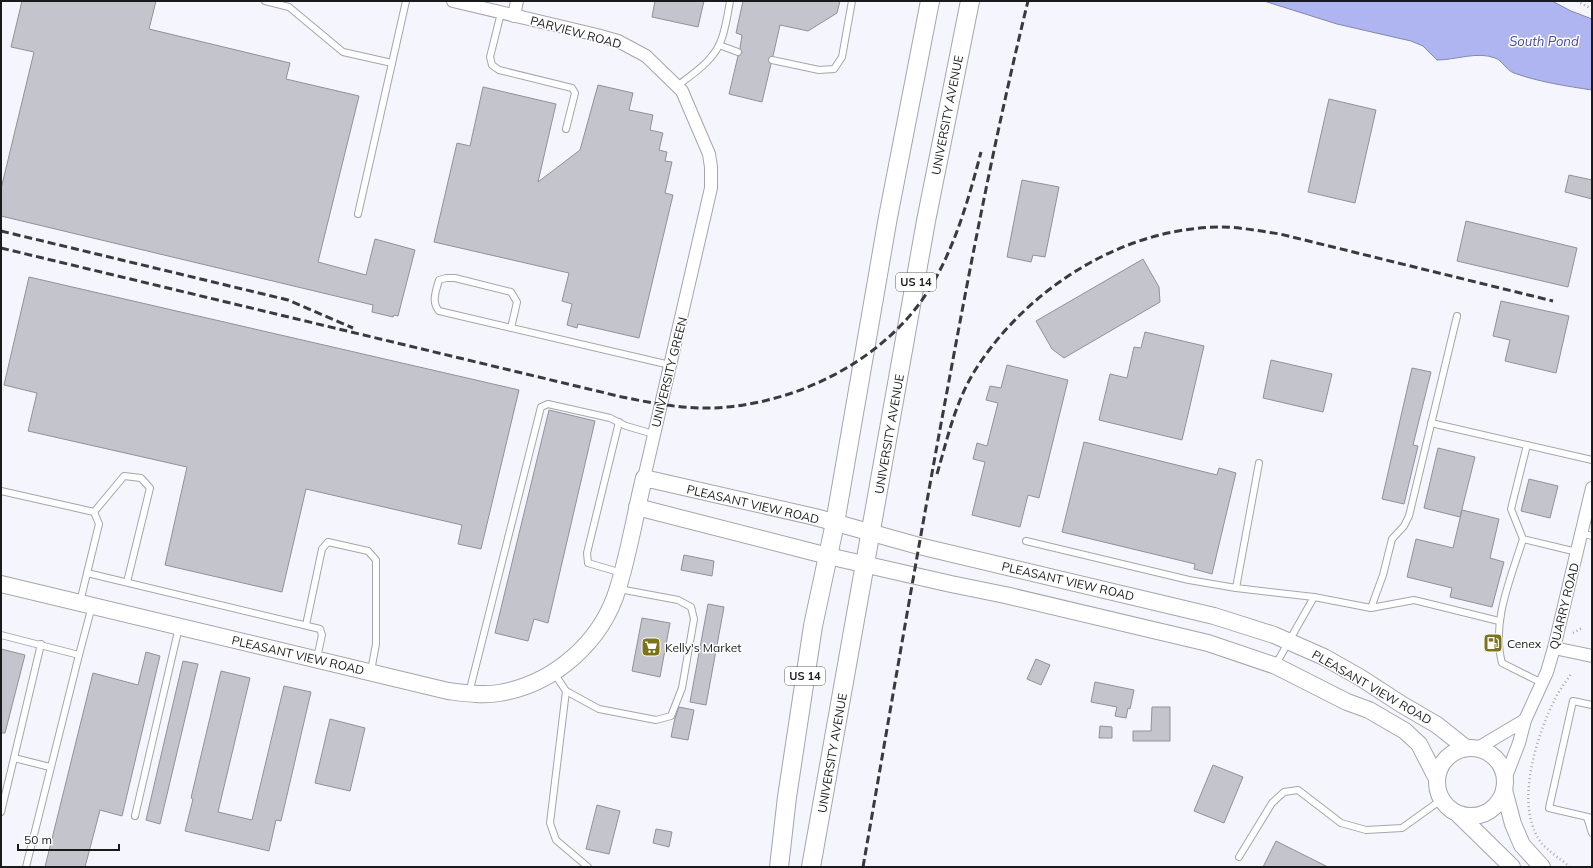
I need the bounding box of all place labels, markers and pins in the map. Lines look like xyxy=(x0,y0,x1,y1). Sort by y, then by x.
fuel station icon: Cenex xyxy=(1482,632,1504,654)
supermarket icon: Kelly's Market xyxy=(640,636,662,658)
place label: Cenex xyxy=(1507,636,1542,651)
place label: Kelly's Market xyxy=(665,640,741,655)

